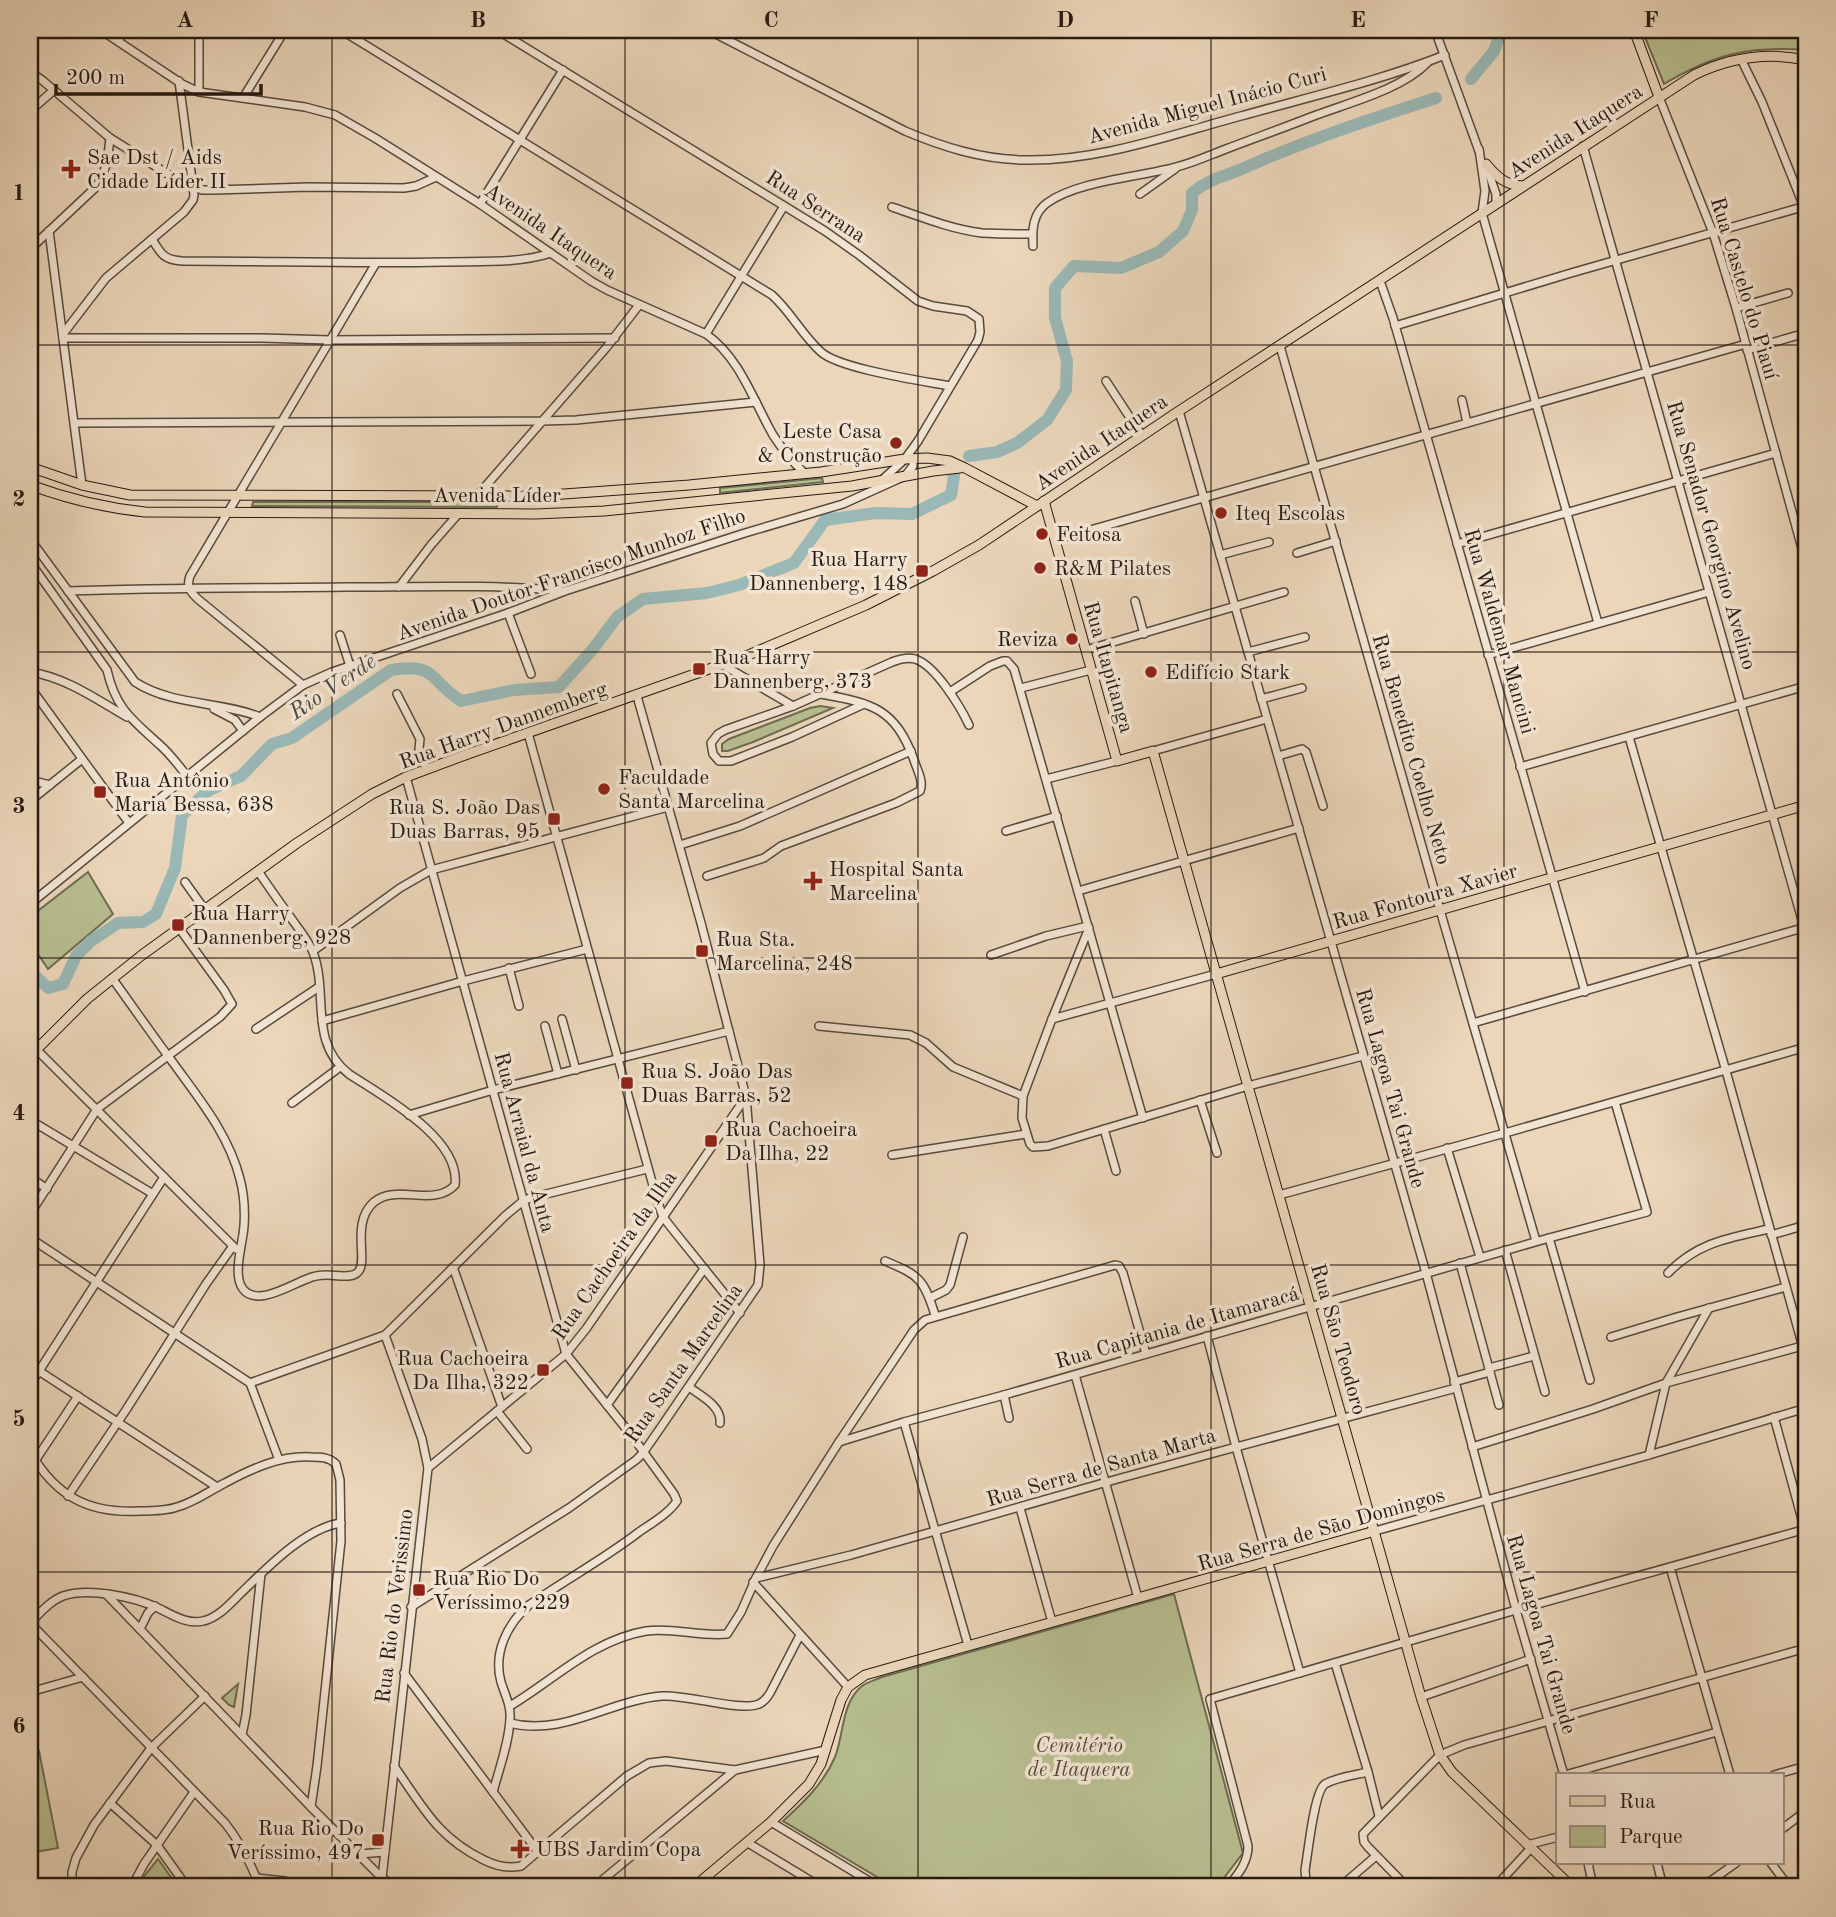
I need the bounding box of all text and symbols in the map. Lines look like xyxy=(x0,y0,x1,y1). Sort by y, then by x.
text: A xyxy=(176,9,194,32)
text: B xyxy=(470,9,486,32)
text: C xyxy=(763,9,779,32)
text: D xyxy=(1056,9,1074,32)
text: E xyxy=(1350,9,1366,32)
text: F xyxy=(1643,9,1659,32)
scale bar xyxy=(56,52,261,96)
street label: Avenida Miguel Inácio Curi xyxy=(1086,64,1329,148)
text: 200 m xyxy=(66,68,125,89)
street label: Avenida Itaquera xyxy=(1505,81,1647,183)
place label: Sae Dst / Aids Cidade Líder II xyxy=(87,148,226,193)
marker: Sae Dst / Aids Cidade Líder II xyxy=(61,159,81,179)
street label: Rua Serrana xyxy=(761,167,869,247)
street label: Avenida Itaquera xyxy=(480,180,620,284)
text: 1 xyxy=(12,182,26,205)
street label: Rua Castelo do Piauí xyxy=(1706,195,1781,382)
street label: Avenida Itaquera xyxy=(1032,391,1172,495)
street label: Rua Senador Georgino Avelino xyxy=(1662,399,1759,672)
place label: Leste Casa & Construção xyxy=(758,422,882,467)
marker: Leste Casa & Construção xyxy=(888,435,904,451)
street label: Avenida Líder xyxy=(433,486,561,507)
text: 2 xyxy=(12,488,26,511)
place label: Iteq Escolas xyxy=(1235,504,1345,525)
marker: Iteq Escolas xyxy=(1213,505,1229,521)
street label: Avenida Doutor Francisco Munhoz Filho xyxy=(394,506,749,645)
place label: Feitosa xyxy=(1056,525,1121,546)
marker: Feitosa xyxy=(1034,526,1050,542)
street label: Rua Waldemar Mancini xyxy=(1459,526,1538,736)
place label: Rua Harry Dannenberg, 148 xyxy=(749,550,908,595)
place label: R&M Pilates xyxy=(1054,559,1171,580)
marker: R&M Pilates xyxy=(1032,560,1048,576)
marker: Rua Harry Dannenberg, 148 xyxy=(914,563,930,579)
street label: Rua Itapitanga xyxy=(1079,599,1136,736)
place label: Reviza xyxy=(997,630,1058,651)
marker: Reviza xyxy=(1064,631,1080,647)
street label: Rua Benedito Coelho Neto xyxy=(1368,632,1454,867)
place label: Rua Harry Dannenberg, 373 xyxy=(713,648,872,693)
water label: Rio Verde xyxy=(284,650,381,725)
marker: Rua Harry Dannenberg, 373 xyxy=(691,661,707,677)
place label: Edifício Stark xyxy=(1165,663,1290,684)
marker: Edifício Stark xyxy=(1143,664,1159,680)
street label: Rua Harry Dannemberg xyxy=(397,679,611,774)
place label: Faculdade Santa Marcelina xyxy=(618,768,765,813)
place label: Rua Antônio Maria Bessa, 638 xyxy=(114,771,274,816)
marker: Faculdade Santa Marcelina xyxy=(596,781,612,797)
marker: Rua Antônio Maria Bessa, 638 xyxy=(92,784,108,800)
text: 3 xyxy=(12,795,26,818)
place label: Rua S. João Das Duas Barras, 95 xyxy=(388,798,540,843)
marker: Rua S. João Das Duas Barras, 95 xyxy=(546,811,562,827)
place label: Hospital Santa Marcelina xyxy=(829,860,963,905)
street label: Rua Fontoura Xavier xyxy=(1331,861,1521,934)
marker: Hospital Santa Marcelina xyxy=(803,871,823,891)
place label: Rua Harry Dannenberg, 928 xyxy=(192,904,351,949)
marker: Rua Harry Dannenberg, 928 xyxy=(170,917,186,933)
place label: Rua Sta. Marcelina, 248 xyxy=(716,930,853,975)
marker: Rua Sta. Marcelina, 248 xyxy=(694,943,710,959)
street label: Rua Lagoa Tai Grande xyxy=(1351,986,1428,1191)
street label: Rua Arraial da Anta xyxy=(489,1050,558,1235)
place label: Rua S. João Das Duas Barras, 52 xyxy=(641,1062,793,1107)
marker: Rua S. João Das Duas Barras, 52 xyxy=(619,1075,635,1091)
text: 4 xyxy=(12,1102,26,1125)
place label: Rua Cachoeira Da Ilha, 22 xyxy=(725,1120,857,1165)
marker: Rua Cachoeira Da Ilha, 22 xyxy=(703,1133,719,1149)
street label: Rua Cachoeira da Ilha xyxy=(549,1167,682,1344)
street label: Rua São Teodoro xyxy=(1306,1261,1369,1417)
street label: Rua Santa Marcelina xyxy=(621,1280,747,1447)
street label: Rua Capitania de Itamaracá xyxy=(1053,1284,1302,1373)
place label: Rua Cachoeira Da Ilha, 322 xyxy=(397,1349,529,1394)
marker: Rua Cachoeira Da Ilha, 322 xyxy=(535,1362,551,1378)
text: 5 xyxy=(12,1408,26,1431)
street label: Rua Serra de Santa Marta xyxy=(984,1426,1219,1511)
street label: Rua Serra de São Domingos xyxy=(1195,1485,1447,1576)
street label: Rua Rio do Verissimo xyxy=(373,1508,418,1705)
street label: Rua Lagoa Tai Grande xyxy=(1502,1532,1579,1737)
place label: Rua Rio Do Veríssimo, 229 xyxy=(433,1569,570,1614)
marker: Rua Rio Do Veríssimo, 229 xyxy=(411,1582,427,1598)
text: 6 xyxy=(12,1715,26,1738)
park label: Cemitério de Itaquera xyxy=(1028,1736,1130,1781)
legend xyxy=(1556,1773,1784,1864)
text: Rua xyxy=(1619,1792,1656,1813)
place label: Rua Rio Do Veríssimo, 497 xyxy=(227,1819,364,1864)
text: Parque xyxy=(1619,1827,1683,1848)
marker: Rua Rio Do Veríssimo, 497 xyxy=(370,1832,386,1848)
marker: UBS Jardim Copa xyxy=(510,1839,530,1859)
place label: UBS Jardim Copa xyxy=(536,1840,701,1861)

